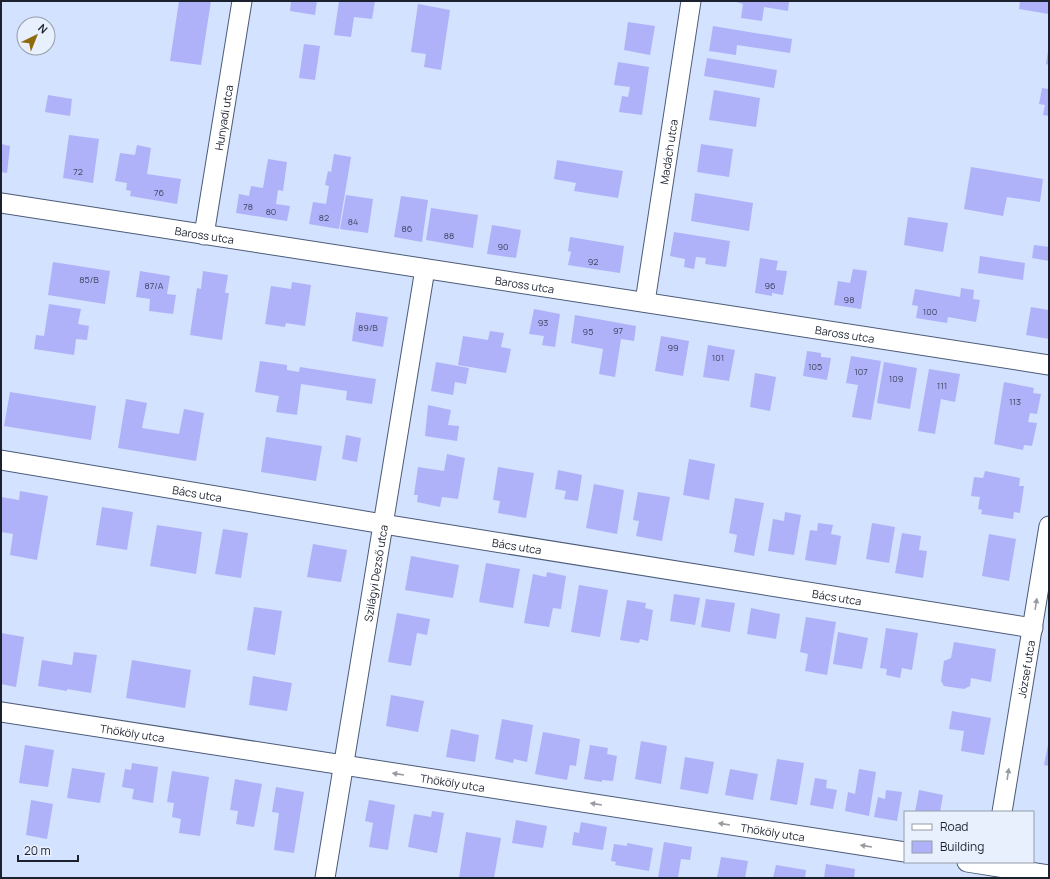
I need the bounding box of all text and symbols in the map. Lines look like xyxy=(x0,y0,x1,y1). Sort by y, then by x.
north arrow xyxy=(16,16,56,56)
text: N xyxy=(35,20,51,37)
street label: Hunyadi utca xyxy=(210,84,236,151)
street label: Madách utca xyxy=(656,118,680,185)
house number: 72 xyxy=(73,165,83,178)
house number: 76 xyxy=(154,186,164,199)
house number: 78 xyxy=(243,200,253,213)
house number: 80 xyxy=(266,205,276,218)
house number: 82 xyxy=(319,211,329,224)
house number: 84 xyxy=(348,215,358,228)
street label: Baross utca xyxy=(174,222,235,246)
house number: 86 xyxy=(402,222,413,235)
house number: 88 xyxy=(444,229,454,242)
house number: 90 xyxy=(497,240,509,253)
house number: 92 xyxy=(588,255,598,268)
street label: Baross utca xyxy=(494,272,556,296)
house number: 85/B xyxy=(79,273,99,286)
house number: 87/A xyxy=(145,279,164,292)
house number: 96 xyxy=(764,279,776,292)
house number: 98 xyxy=(844,293,854,306)
house number: 100 xyxy=(923,305,937,318)
house number: 93 xyxy=(538,316,548,329)
house number: 89/B xyxy=(358,321,378,334)
street label: Baross utca xyxy=(814,321,876,345)
house number: 97 xyxy=(613,324,623,337)
house number: 95 xyxy=(583,325,593,338)
house number: 99 xyxy=(667,341,679,354)
house number: 101 xyxy=(712,351,724,364)
house number: 105 xyxy=(808,360,822,373)
house number: 107 xyxy=(854,365,868,378)
house number: 109 xyxy=(889,372,903,385)
house number: 111 xyxy=(937,379,947,392)
house number: 113 xyxy=(1009,395,1021,408)
street label: Bács utca xyxy=(171,481,223,504)
street label: Szilágyi Dezső utca xyxy=(360,523,390,623)
street label: Bács utca xyxy=(491,534,543,557)
street label: Bács utca xyxy=(811,585,863,608)
one-way arrow xyxy=(1034,598,1040,610)
street label: József utca xyxy=(1013,639,1038,699)
street label: Thököly utca xyxy=(99,720,166,745)
one-way arrow xyxy=(1006,767,1012,780)
one-way arrow xyxy=(392,770,404,776)
street label: Thököly utca xyxy=(419,770,486,794)
one-way arrow xyxy=(590,801,602,807)
legend xyxy=(904,811,1034,863)
text: Road xyxy=(940,818,968,835)
street label: Thököly utca xyxy=(740,819,806,844)
one-way arrow xyxy=(718,821,730,827)
scale bar xyxy=(18,837,78,863)
text: Building xyxy=(940,838,984,855)
text: 20 m xyxy=(24,842,51,859)
one-way arrow xyxy=(860,843,873,849)

